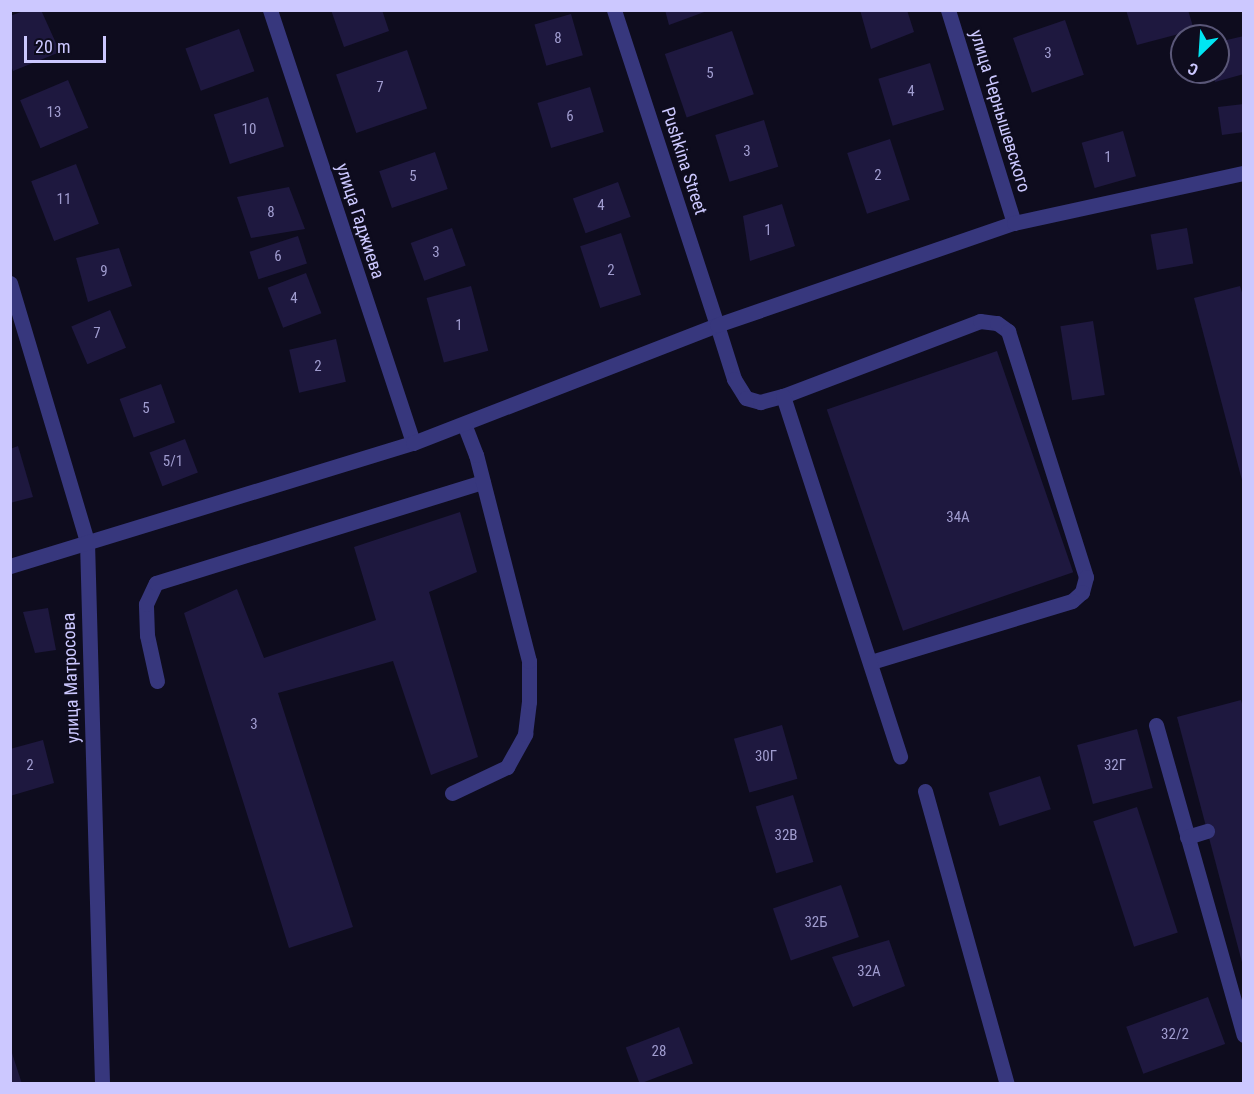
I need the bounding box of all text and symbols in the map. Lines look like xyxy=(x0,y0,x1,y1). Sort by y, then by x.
scale bar xyxy=(27,24,110,62)
north arrow xyxy=(1170,24,1230,84)
street label: улица Чернышевского xyxy=(965,27,1035,195)
house number: 8 xyxy=(554,30,562,48)
text: 20 m xyxy=(35,36,70,57)
house number: 3 xyxy=(1044,45,1052,63)
text: С xyxy=(1185,58,1201,79)
house number: 5 xyxy=(706,65,714,83)
house number: 7 xyxy=(376,79,384,97)
house number: 4 xyxy=(907,83,915,101)
house number: 13 xyxy=(47,104,61,122)
street label: Pushkina Street xyxy=(657,105,711,217)
house number: 6 xyxy=(566,108,574,126)
house number: 10 xyxy=(242,121,256,139)
house number: 3 xyxy=(743,143,751,161)
house number: 1 xyxy=(1104,149,1112,167)
street label: улица Гаджиева xyxy=(331,161,389,281)
house number: 2 xyxy=(874,167,882,185)
house number: 5 xyxy=(409,168,417,186)
house number: 11 xyxy=(57,191,71,209)
house number: 4 xyxy=(597,197,605,215)
house number: 8 xyxy=(267,204,275,222)
house number: 1 xyxy=(764,222,772,240)
house number: 3 xyxy=(432,244,440,262)
house number: 6 xyxy=(274,248,282,266)
house number: 2 xyxy=(607,262,615,280)
house number: 9 xyxy=(100,263,108,281)
house number: 4 xyxy=(290,290,298,308)
house number: 1 xyxy=(455,317,463,335)
house number: 7 xyxy=(93,325,101,343)
house number: 2 xyxy=(314,358,322,376)
house number: 5 xyxy=(142,400,150,418)
house number: 5/1 xyxy=(163,453,183,471)
house number: 34А xyxy=(946,509,970,527)
street label: улица Матросова xyxy=(58,612,84,744)
house number: 3 xyxy=(250,716,258,734)
house number: 30Г xyxy=(755,748,777,766)
house number: 2 xyxy=(26,757,34,775)
house number: 32Г xyxy=(1104,757,1126,775)
house number: 32В xyxy=(775,827,797,845)
house number: 32Б xyxy=(804,914,828,932)
house number: 32А xyxy=(857,963,881,981)
house number: 32/2 xyxy=(1161,1026,1189,1044)
house number: 28 xyxy=(652,1043,666,1061)

